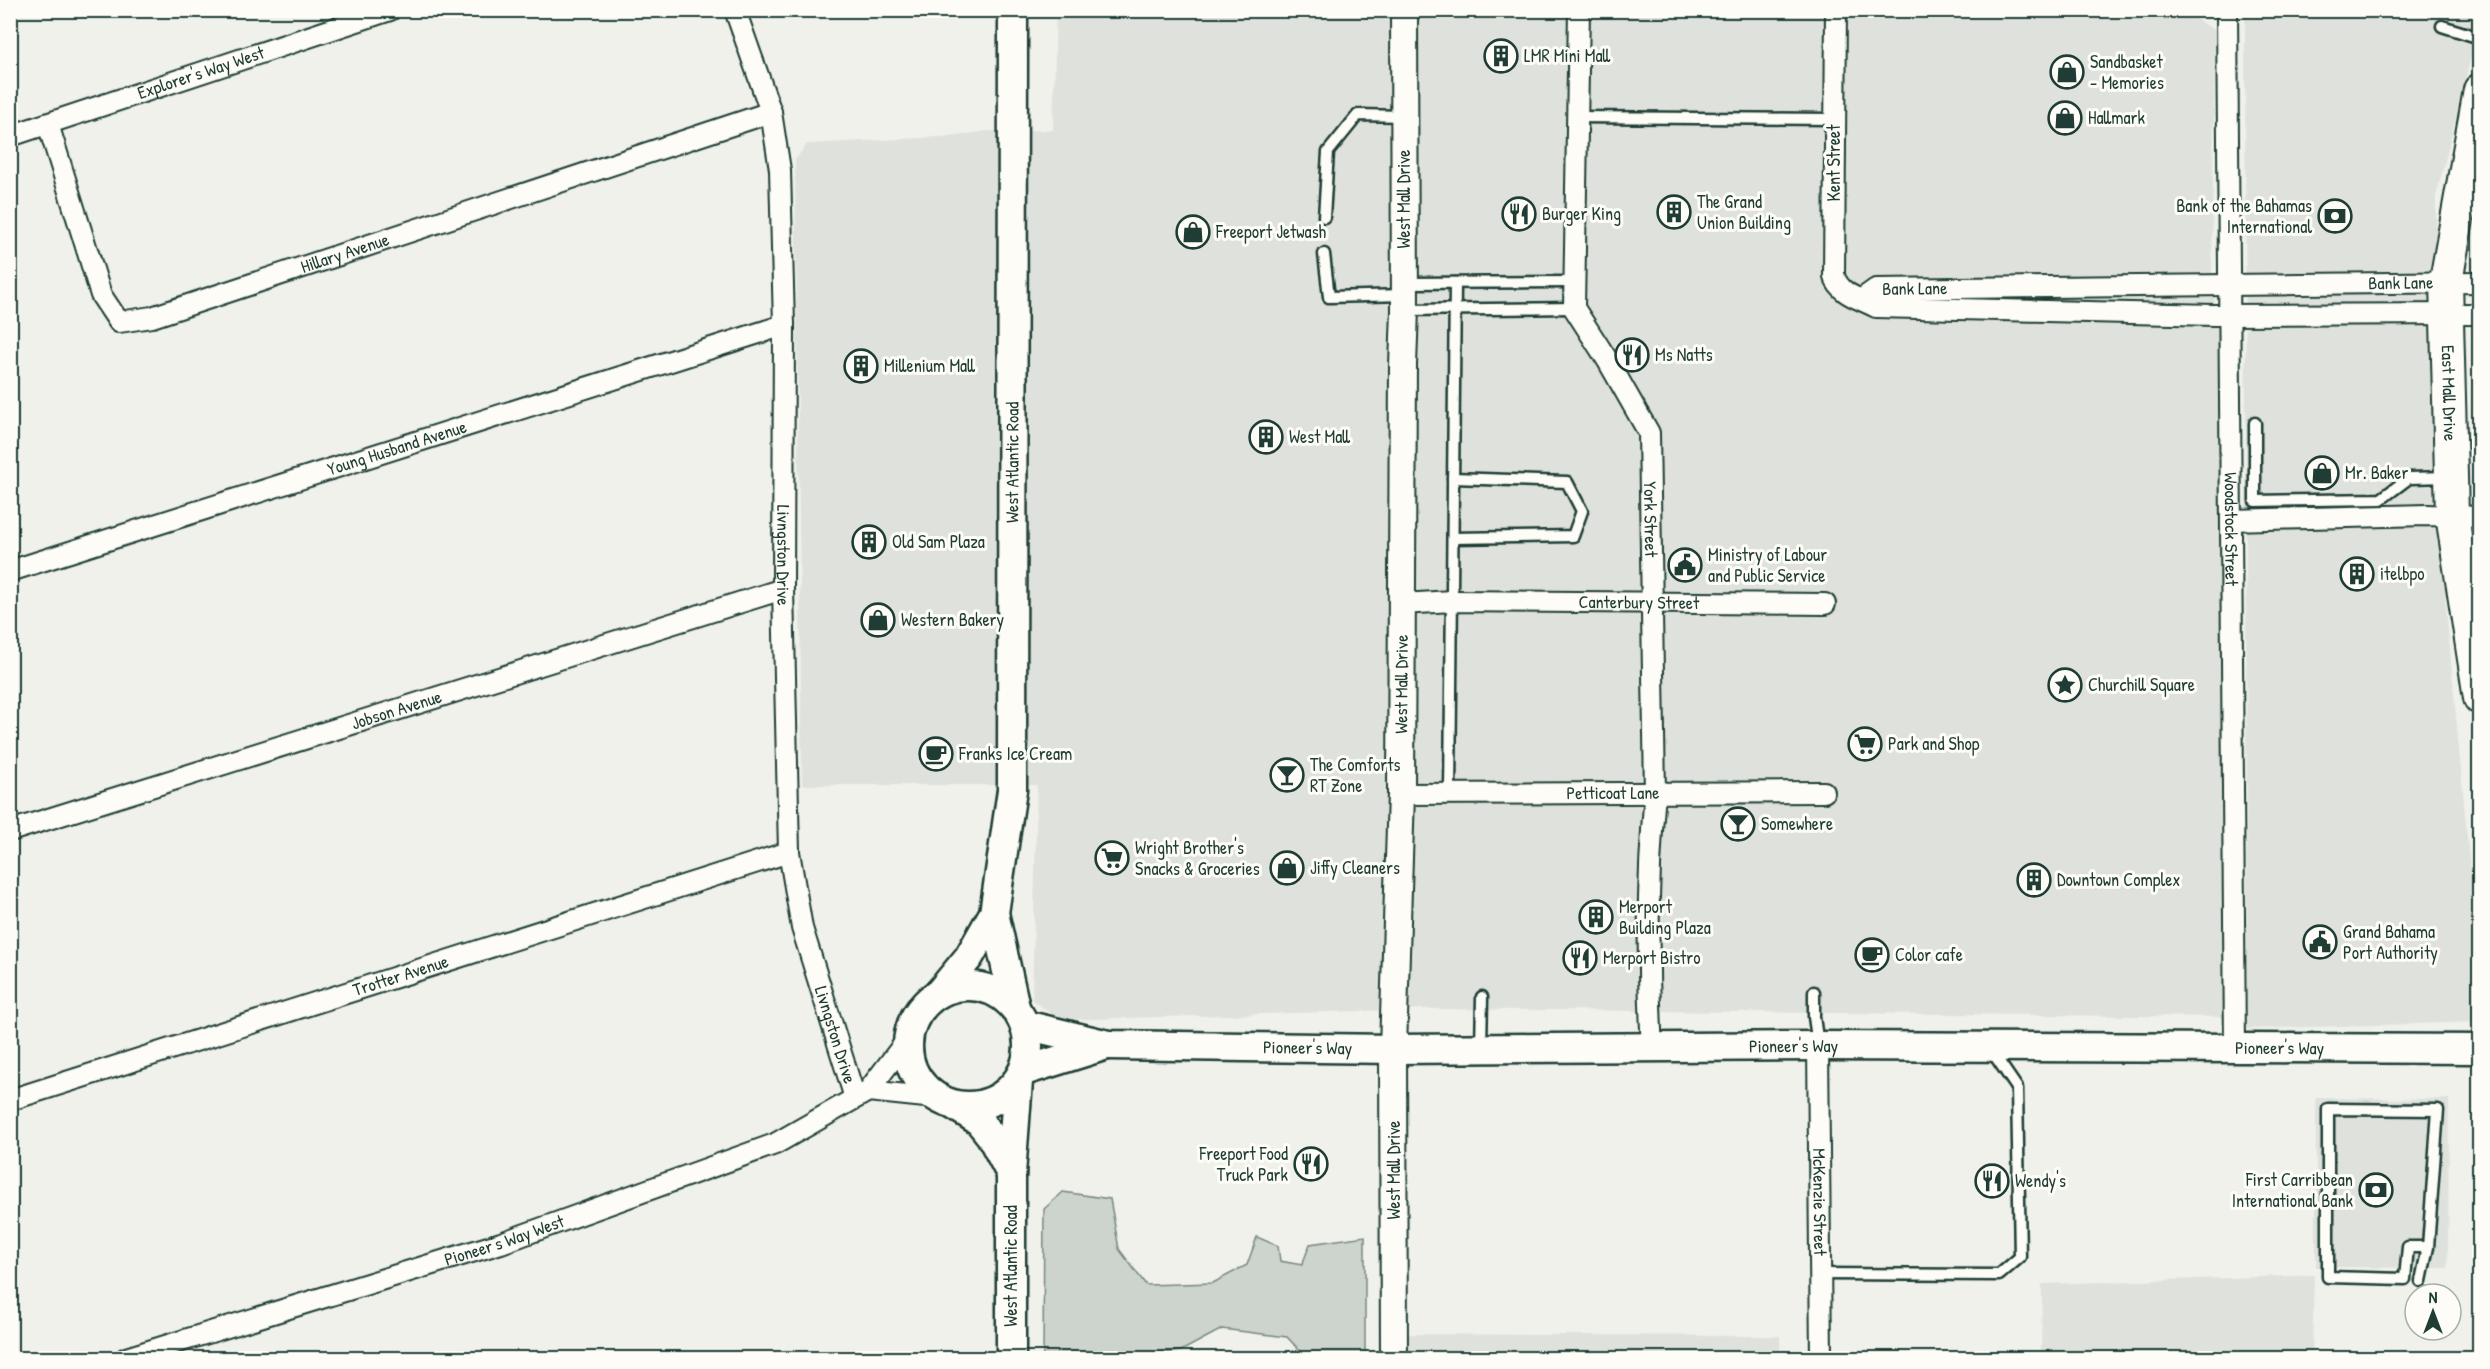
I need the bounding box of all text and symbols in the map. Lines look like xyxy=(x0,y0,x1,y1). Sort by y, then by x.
building icon: LMR Mini Mall xyxy=(1483,38,1519,74)
street label: Explorer's Way West xyxy=(134,39,268,105)
place label: LMR Mini Mall xyxy=(1524,43,1611,68)
place label: Sandbasket - Memories xyxy=(2090,49,2164,95)
shop icon: Sandbasket - Memories xyxy=(2049,54,2085,90)
shop icon: Hallmark xyxy=(2047,100,2083,136)
place label: Hallmark xyxy=(2088,105,2145,130)
street label: Kent Street xyxy=(1821,124,1846,201)
street label: West Mall Drive xyxy=(1391,149,1416,249)
place label: The Grand Union Building xyxy=(1697,189,1791,235)
place label: Bank of the Bahamas International xyxy=(2176,193,2312,239)
building icon: The Grand Union Building xyxy=(1656,194,1692,230)
restaurant icon: Burger King xyxy=(1501,196,1537,232)
bank icon: Bank of the Bahamas International xyxy=(2317,198,2353,234)
place label: Burger King xyxy=(1542,201,1621,226)
shop icon: Freeport Jetwash xyxy=(1175,214,1211,250)
place label: Freeport Jetwash xyxy=(1215,219,1327,244)
street label: Hillary Avenue xyxy=(297,226,392,279)
street label: Bank Lane xyxy=(2368,270,2433,295)
street label: Bank Lane xyxy=(1882,275,1947,301)
restaurant icon: Ms Natts xyxy=(1614,337,1650,373)
place label: Ms Natts xyxy=(1655,342,1713,367)
street label: East Mall Drive xyxy=(2436,345,2463,441)
building icon: Millenium Mall xyxy=(843,348,879,384)
place label: Millenium Mall xyxy=(884,353,975,378)
street label: West Atlantic Road xyxy=(999,402,1024,523)
street label: Young Husband Avenue xyxy=(324,414,470,481)
building icon: West Mall xyxy=(1248,419,1284,455)
place label: West Mall xyxy=(1289,424,1350,449)
shop icon: Mr. Baker xyxy=(2304,455,2340,491)
place label: Mr. Baker xyxy=(2345,460,2408,485)
street label: Woodstock Street xyxy=(2219,472,2244,587)
street label: York Street xyxy=(1638,481,1664,558)
street label: Livngston Drive xyxy=(771,505,796,606)
building icon: Old Sam Plaza xyxy=(851,524,887,560)
place label: Old Sam Plaza xyxy=(892,529,985,554)
place label: Ministry of Labour and Public Service xyxy=(1708,542,1827,588)
public building icon: Ministry of Labour and Public Service xyxy=(1667,547,1703,583)
building icon: itelbpo xyxy=(2339,556,2375,592)
place label: itelbpo xyxy=(2380,561,2425,586)
street label: Canterbury Street xyxy=(1578,589,1700,615)
shop icon: Western Bakery xyxy=(860,602,896,638)
place label: Western Bakery xyxy=(901,607,1004,632)
street label: West Mall Drive xyxy=(1388,634,1414,734)
place icon: Churchill Square xyxy=(2047,667,2083,703)
place label: Churchill Square xyxy=(2088,672,2195,697)
street label: Jobson Avenue xyxy=(348,684,445,735)
supermarket icon: Park and Shop xyxy=(1847,726,1883,762)
place label: Park and Shop xyxy=(1888,731,1980,756)
cafe icon: Franks Ice Cream xyxy=(918,736,954,772)
place label: Franks Ice Cream xyxy=(958,741,1072,766)
place label: The Comforts RT Zone xyxy=(1310,752,1400,798)
bar icon: The Comforts RT Zone xyxy=(1269,757,1305,793)
street label: Petticoat Lane xyxy=(1566,780,1660,805)
bar icon: Somewhere xyxy=(1720,806,1756,842)
place label: Somewhere xyxy=(1761,811,1833,836)
place label: Wright Brother's Snacks & Groceries xyxy=(1135,835,1260,881)
supermarket icon: Wright Brother's Snacks & Groceries xyxy=(1094,840,1130,876)
shop icon: Jiffy Cleaners xyxy=(1269,850,1305,886)
place label: Jiffy Cleaners xyxy=(1310,855,1400,880)
building icon: Downtown Complex xyxy=(2016,862,2052,898)
place label: Downtown Complex xyxy=(2057,867,2180,892)
place label: Merport Building Plaza xyxy=(1619,894,1711,940)
building icon: Merport Building Plaza xyxy=(1578,899,1614,935)
place label: Grand Bahama Port Authority xyxy=(2343,919,2438,965)
public building icon: Grand Bahama Port Authority xyxy=(2302,924,2338,960)
cafe icon: Color cafe xyxy=(1854,937,1890,973)
restaurant icon: Merport Bistro xyxy=(1562,940,1598,976)
place label: Color cafe xyxy=(1895,942,1963,967)
place label: Merport Bistro xyxy=(1603,945,1701,970)
street label: Trotter Avenue xyxy=(350,948,451,1002)
street label: Livngston Drive xyxy=(809,983,863,1086)
street label: Pioneer's Way xyxy=(1749,1033,1839,1058)
street label: Pioneer's Way xyxy=(1263,1034,1353,1060)
street label: Pioneer's Way xyxy=(2235,1035,2325,1060)
street label: West Mall Drive xyxy=(1381,1120,1406,1220)
place label: Freeport Food Truck Park xyxy=(1198,1141,1289,1187)
restaurant icon: Freeport Food Truck Park xyxy=(1293,1146,1329,1182)
street label: McKenzie Street xyxy=(1807,1148,1833,1257)
restaurant icon: Wendy's xyxy=(1974,1163,2010,1199)
place label: First Carribbean International Bank xyxy=(2232,1167,2354,1213)
place label: Wendy's xyxy=(2015,1168,2066,1193)
bank icon: First Carribbean International Bank xyxy=(2358,1172,2394,1208)
street label: West Atlantic Road xyxy=(998,1205,1023,1327)
street label: Pioneer's Way West xyxy=(441,1208,568,1272)
north arrow xyxy=(2403,1282,2463,1342)
text: N xyxy=(2429,1286,2438,1308)

